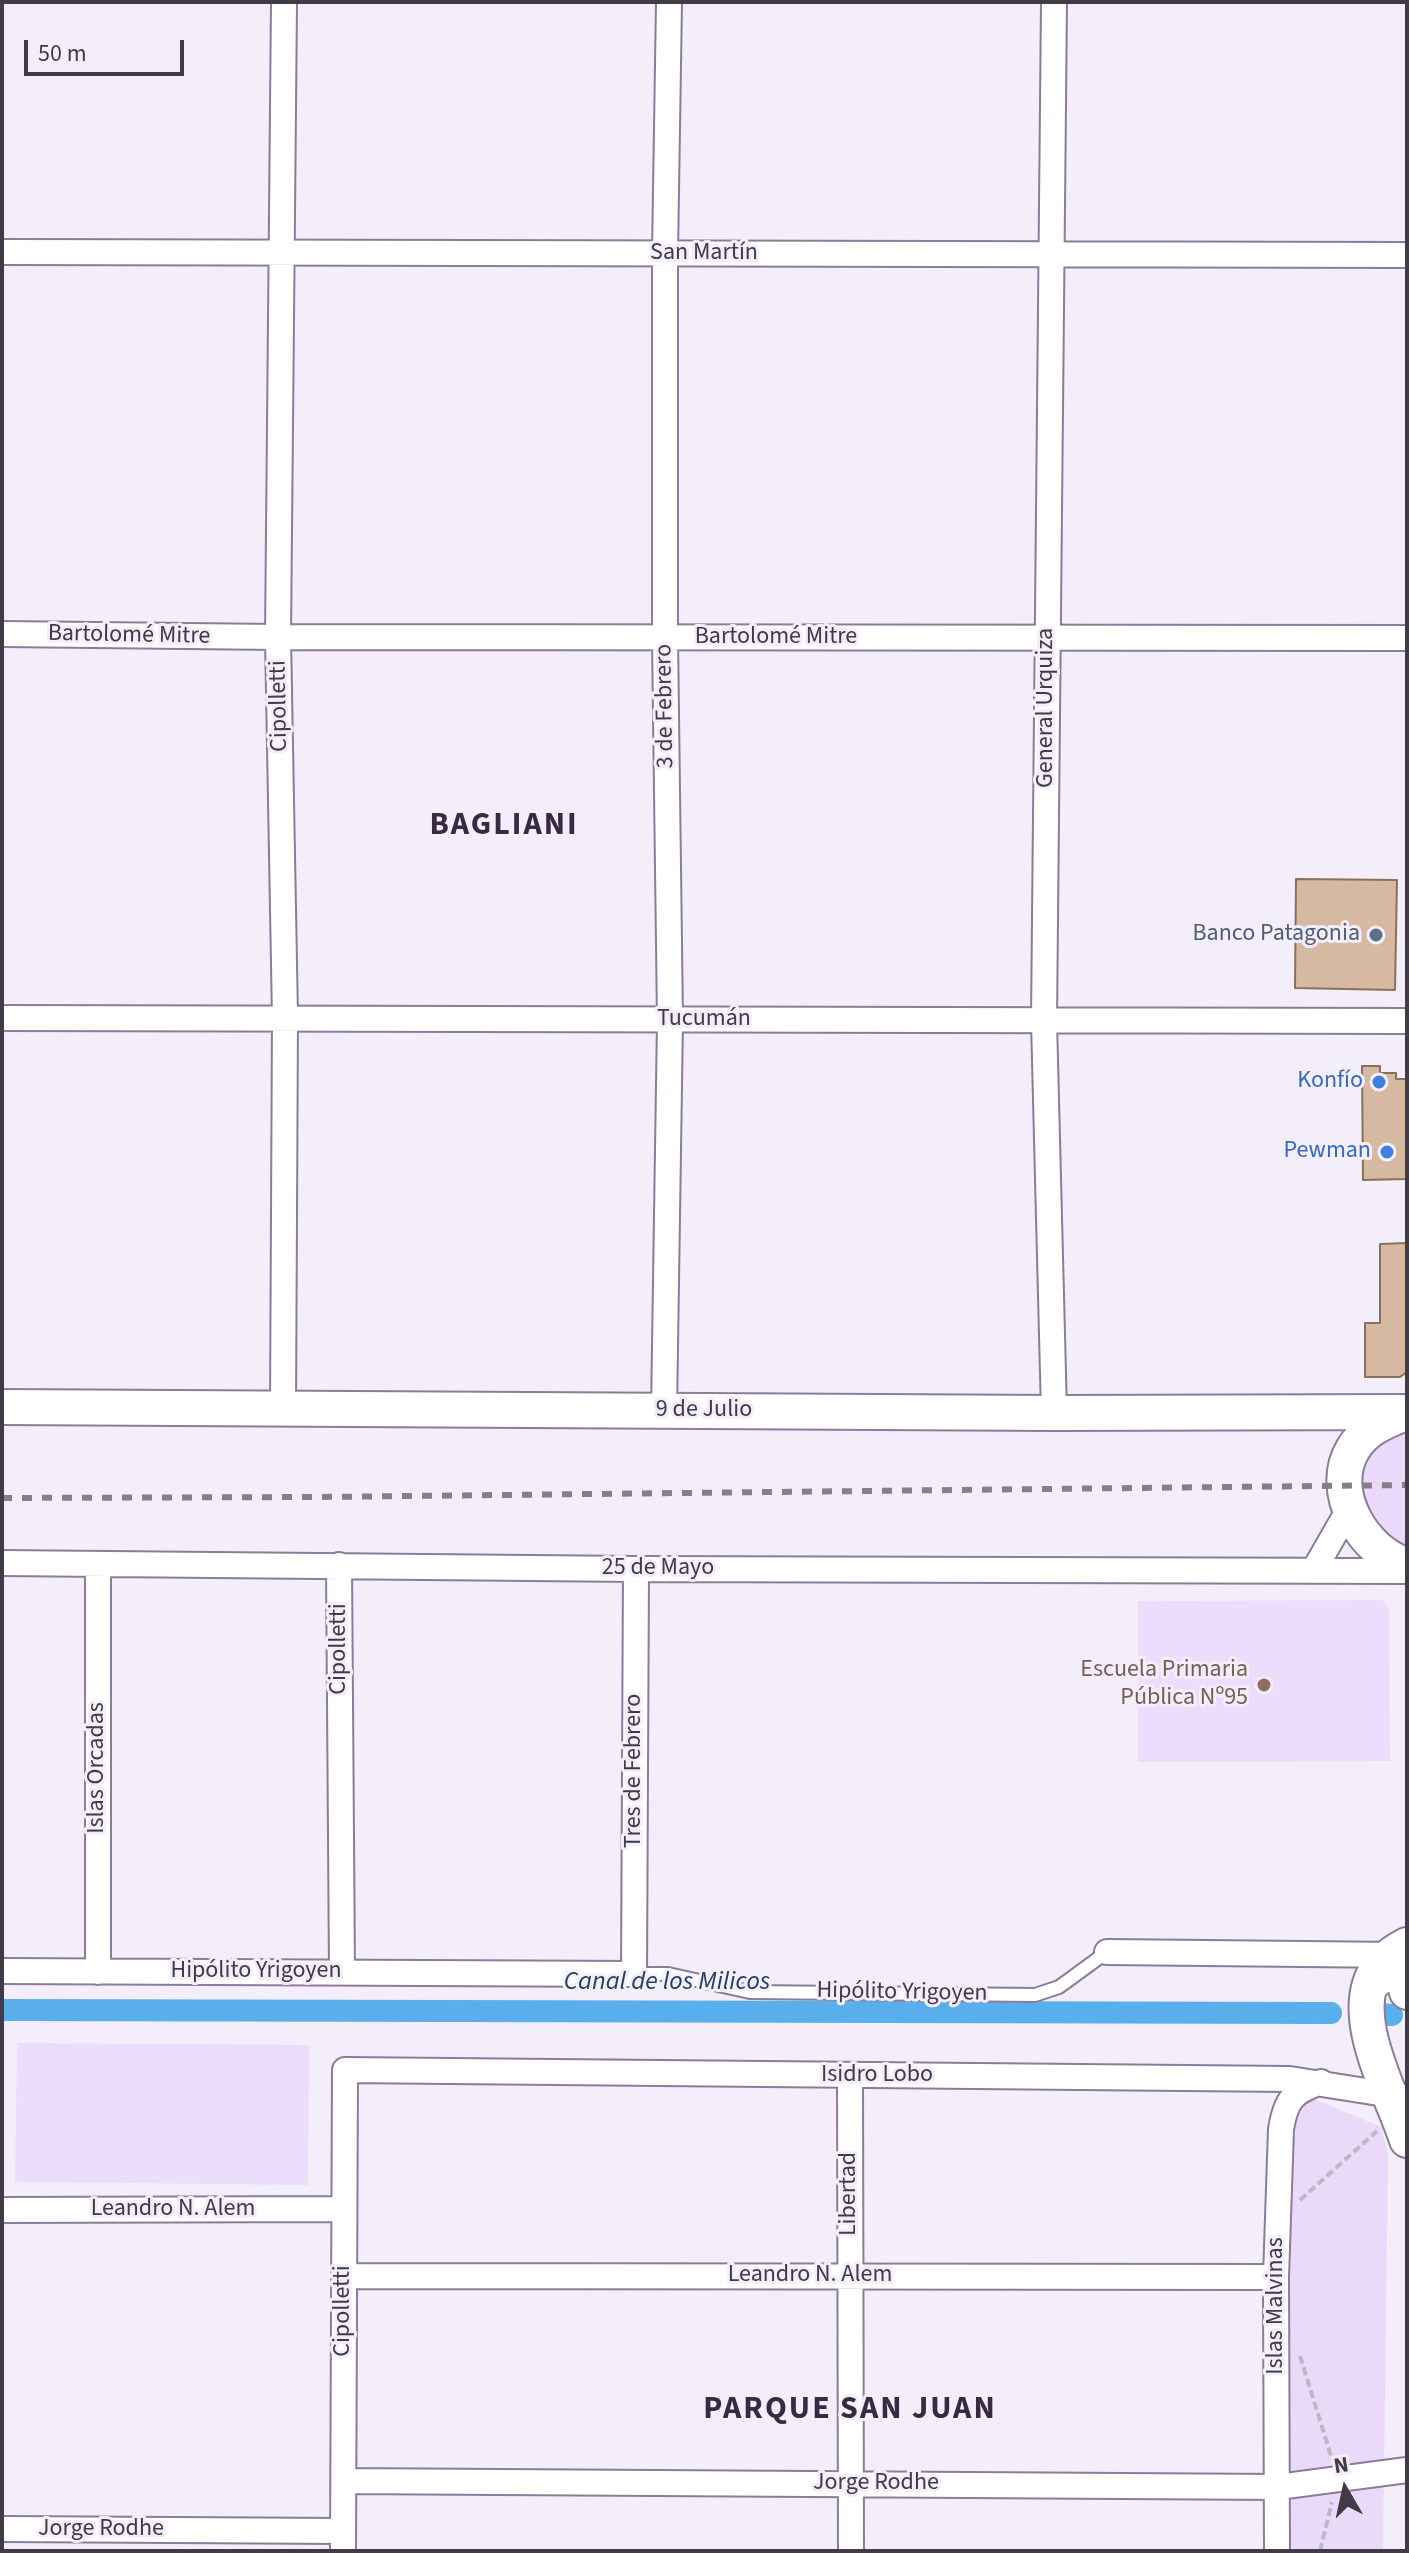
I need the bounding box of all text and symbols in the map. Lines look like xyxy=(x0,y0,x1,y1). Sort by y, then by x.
scale bar xyxy=(28,24,188,74)
text: 50 m xyxy=(38,36,87,71)
street label: San Martín xyxy=(650,240,758,268)
street label: Bartolomé Mitre xyxy=(48,620,210,652)
street label: Bartolomé Mitre xyxy=(695,624,857,652)
street label: General Urquiza xyxy=(1033,628,1061,788)
street label: 3 de Febrero xyxy=(651,643,681,769)
street label: Cipolletti xyxy=(265,660,295,752)
district label: BAGLIANI xyxy=(429,808,579,846)
place label: Banco Patagonia xyxy=(1192,921,1360,949)
marker: Banco Patagonia xyxy=(1367,926,1385,944)
street label: Tucumán xyxy=(657,1006,751,1034)
place label: Konfío xyxy=(1297,1068,1363,1096)
marker: Konfío xyxy=(1370,1073,1388,1091)
place label: Pewman xyxy=(1284,1138,1371,1166)
marker: Pewman xyxy=(1378,1143,1396,1161)
street label: 9 de Julio xyxy=(656,1397,752,1425)
street label: 25 de Mayo xyxy=(602,1555,714,1583)
street label: Cipolletti xyxy=(326,1603,354,1695)
place label: Escuela Primaria Pública Nº95 xyxy=(1080,1657,1248,1713)
marker: Escuela Primaria Pública Nº95 xyxy=(1255,1676,1273,1694)
street label: Tres de Febrero xyxy=(621,1694,649,1848)
street label: Islas Orcadas xyxy=(84,1702,112,1834)
street label: Hipólito Yrigoyen xyxy=(170,1958,342,1986)
water label: Canal de los Milicos xyxy=(564,1967,770,1999)
street label: Hipólito Yrigoyen xyxy=(816,1977,988,2009)
street label: Isidro Lobo xyxy=(821,2062,933,2090)
street label: Libertad xyxy=(836,2152,864,2236)
street label: Leandro N. Alem xyxy=(91,2196,255,2224)
street label: Islas Malvinas xyxy=(1263,2237,1291,2375)
street label: Leandro N. Alem xyxy=(728,2262,892,2290)
street label: Cipolletti xyxy=(330,2265,358,2357)
district label: PARQUE SAN JUAN xyxy=(703,2392,997,2430)
text: N xyxy=(1332,2448,1351,2482)
north arrow xyxy=(1305,2449,1385,2529)
street label: Jorge Rodhe xyxy=(813,2470,939,2498)
street label: Jorge Rodhe xyxy=(38,2516,164,2544)

